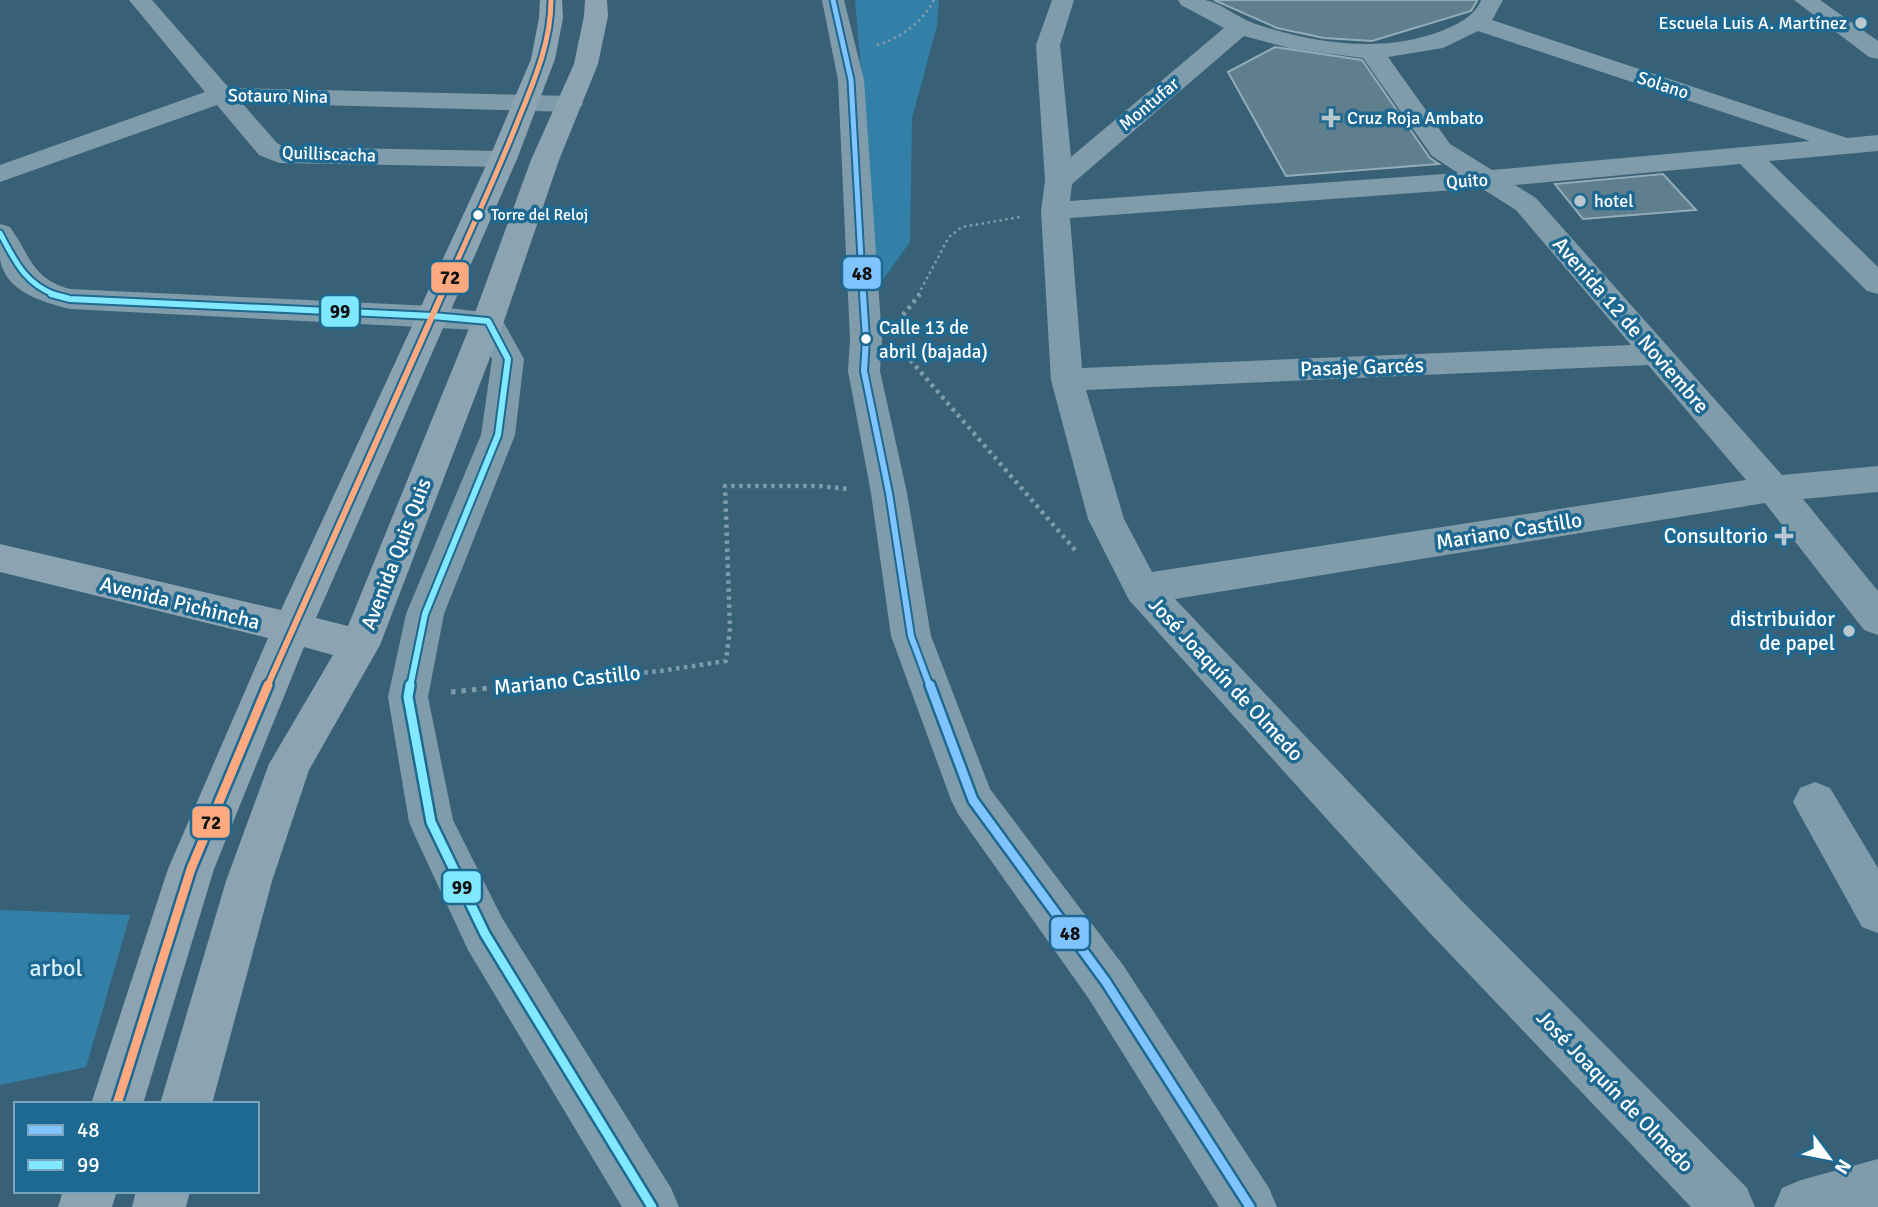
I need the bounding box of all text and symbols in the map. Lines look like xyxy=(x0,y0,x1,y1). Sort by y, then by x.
place label: Escuela Luis A. Martínez xyxy=(1659,12,1847,34)
marker: Escuela Luis A. Martínez xyxy=(1853,15,1869,31)
street label: Solano xyxy=(1634,66,1692,104)
street label: Montufar xyxy=(1114,72,1184,135)
street label: Sotauro Nina xyxy=(228,84,328,108)
place label: Cruz Roja Ambato xyxy=(1347,107,1484,129)
marker: Cruz Roja Ambato xyxy=(1321,108,1341,128)
street label: Quilliscacha xyxy=(281,141,377,167)
street label: Quito xyxy=(1445,169,1489,193)
place label: hotel xyxy=(1594,190,1633,212)
marker: hotel xyxy=(1572,193,1588,209)
place label: Torre del Reloj xyxy=(491,205,588,225)
marker: Torre del Reloj xyxy=(471,208,485,222)
street label: Avenida 12 de Noviembre xyxy=(1547,231,1715,419)
line badge: 48 xyxy=(842,256,882,290)
line badge: 72 xyxy=(430,261,470,294)
text: 48 xyxy=(852,262,872,286)
text: 72 xyxy=(440,266,460,290)
line badge: 99 xyxy=(320,295,360,328)
text: 99 xyxy=(330,300,350,324)
place label: Calle 13 de abril (bajada) xyxy=(879,316,988,364)
marker: Calle 13 de abril (bajada) xyxy=(859,332,873,346)
street label: Pasaje Garcés xyxy=(1300,352,1424,382)
street label: Avenida Quis Quis xyxy=(355,474,437,634)
street label: Mariano Castillo xyxy=(1434,507,1584,555)
place label: Consultorio xyxy=(1664,523,1768,549)
marker: Consultorio xyxy=(1774,526,1794,546)
street label: Avenida Pichincha xyxy=(97,571,263,635)
street label: José Joaquín de Olmedo xyxy=(1143,591,1309,767)
place label: distribuidor de papel xyxy=(1730,606,1835,656)
marker: distribuidor de papel xyxy=(1841,623,1857,639)
street label: Mariano Castillo xyxy=(492,659,642,701)
line badge: 72 xyxy=(191,805,231,839)
text: 72 xyxy=(201,811,221,835)
line badge: 99 xyxy=(442,870,482,904)
text: 99 xyxy=(452,876,472,900)
line badge: 48 xyxy=(1050,916,1090,950)
text: 48 xyxy=(1060,922,1080,946)
park label: arbol xyxy=(29,953,83,983)
street label: José Joaquín de Olmedo xyxy=(1531,1004,1699,1178)
legend xyxy=(14,1102,259,1193)
text: 48 xyxy=(77,1117,100,1143)
north arrow xyxy=(1794,1123,1864,1193)
text: 99 xyxy=(77,1152,100,1178)
text: N xyxy=(1829,1155,1856,1178)

